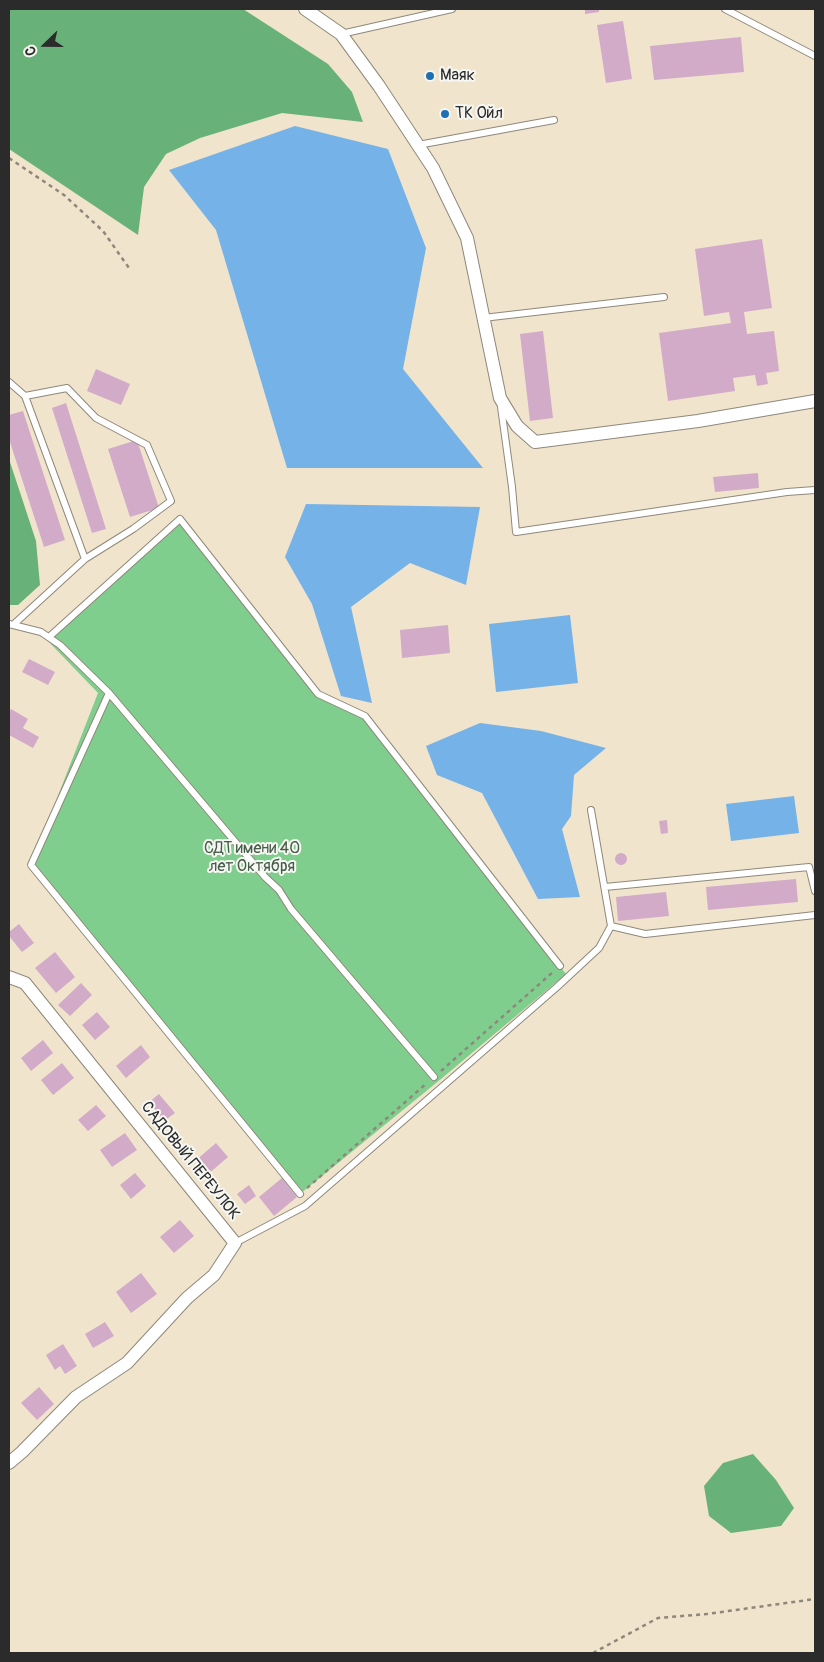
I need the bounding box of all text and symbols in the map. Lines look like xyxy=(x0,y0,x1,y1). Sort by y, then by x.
north arrow xyxy=(20,20,70,70)
text: С xyxy=(21,44,40,58)
place label: Маяк xyxy=(440,66,475,86)
marker: Маяк xyxy=(424,70,436,82)
place label: ТК Ойл xyxy=(455,104,503,124)
marker: ТК Ойл xyxy=(439,108,451,120)
park label: СДТ имени 40 лет Октября xyxy=(204,839,300,877)
street label: САДОВЫЙ ПЕРЕУЛОК xyxy=(136,1098,244,1224)

